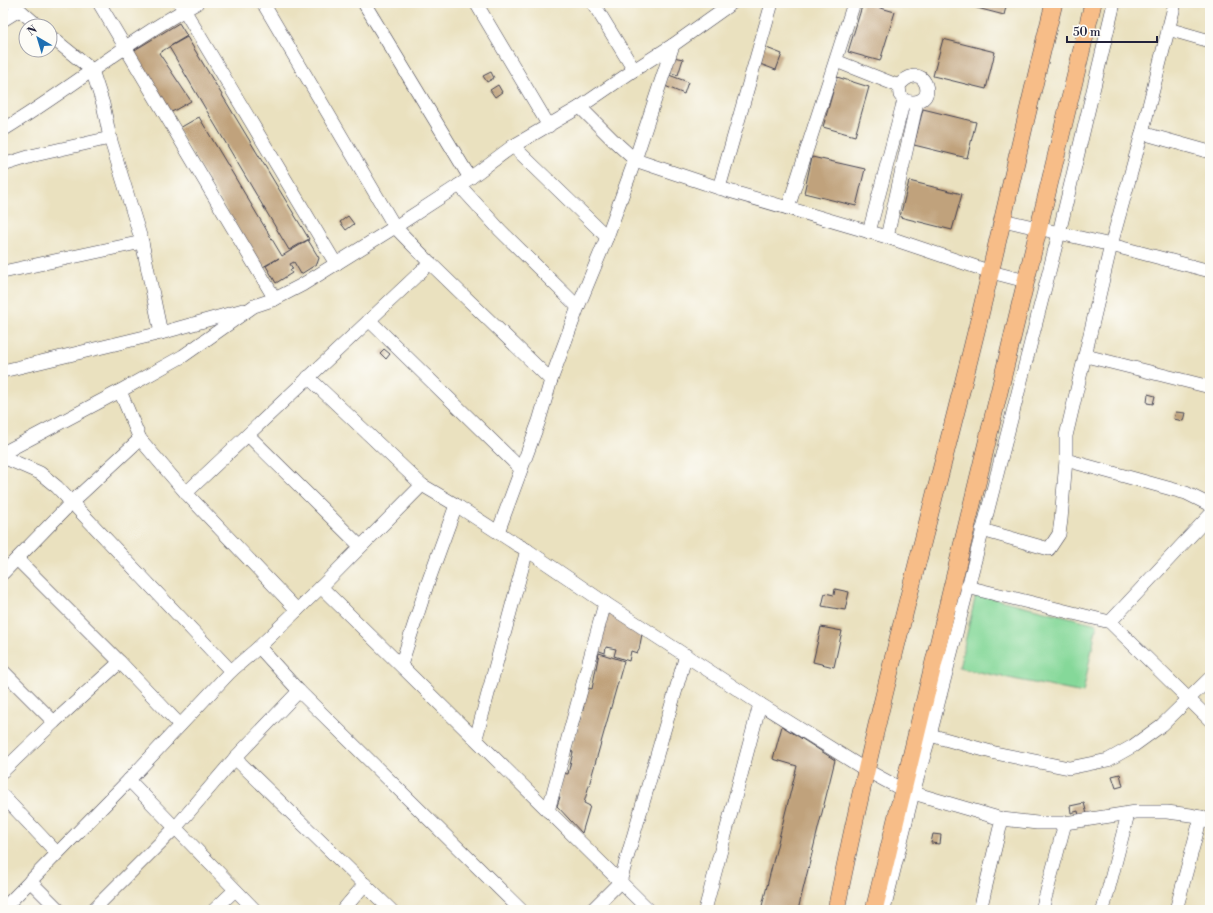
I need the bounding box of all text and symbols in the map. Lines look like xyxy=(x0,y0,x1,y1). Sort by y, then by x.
north arrow xyxy=(18,18,58,58)
scale bar xyxy=(1067,18,1157,44)
text: N xyxy=(25,23,40,39)
text: 50 m xyxy=(1073,25,1101,40)

